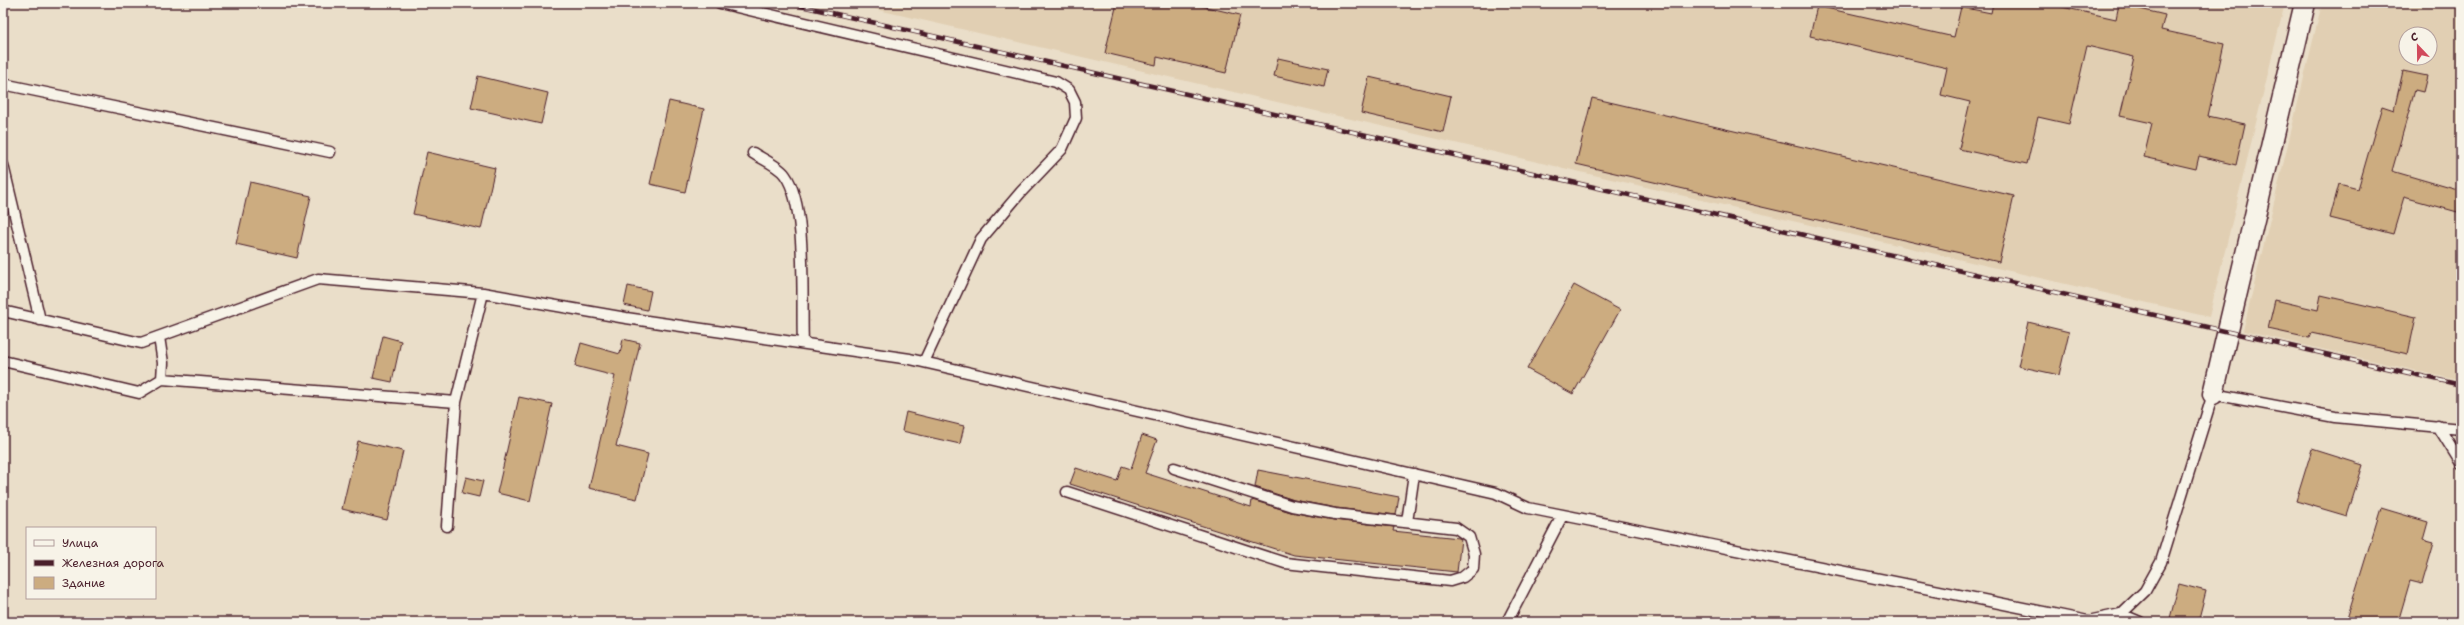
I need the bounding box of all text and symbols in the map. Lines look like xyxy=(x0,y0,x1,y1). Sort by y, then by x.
north arrow xyxy=(2398,26,2438,66)
text: С xyxy=(2408,29,2421,45)
legend xyxy=(26,527,156,599)
text: Улица xyxy=(62,535,99,551)
text: Железная дорога xyxy=(62,555,165,571)
text: Здание xyxy=(62,575,106,591)

